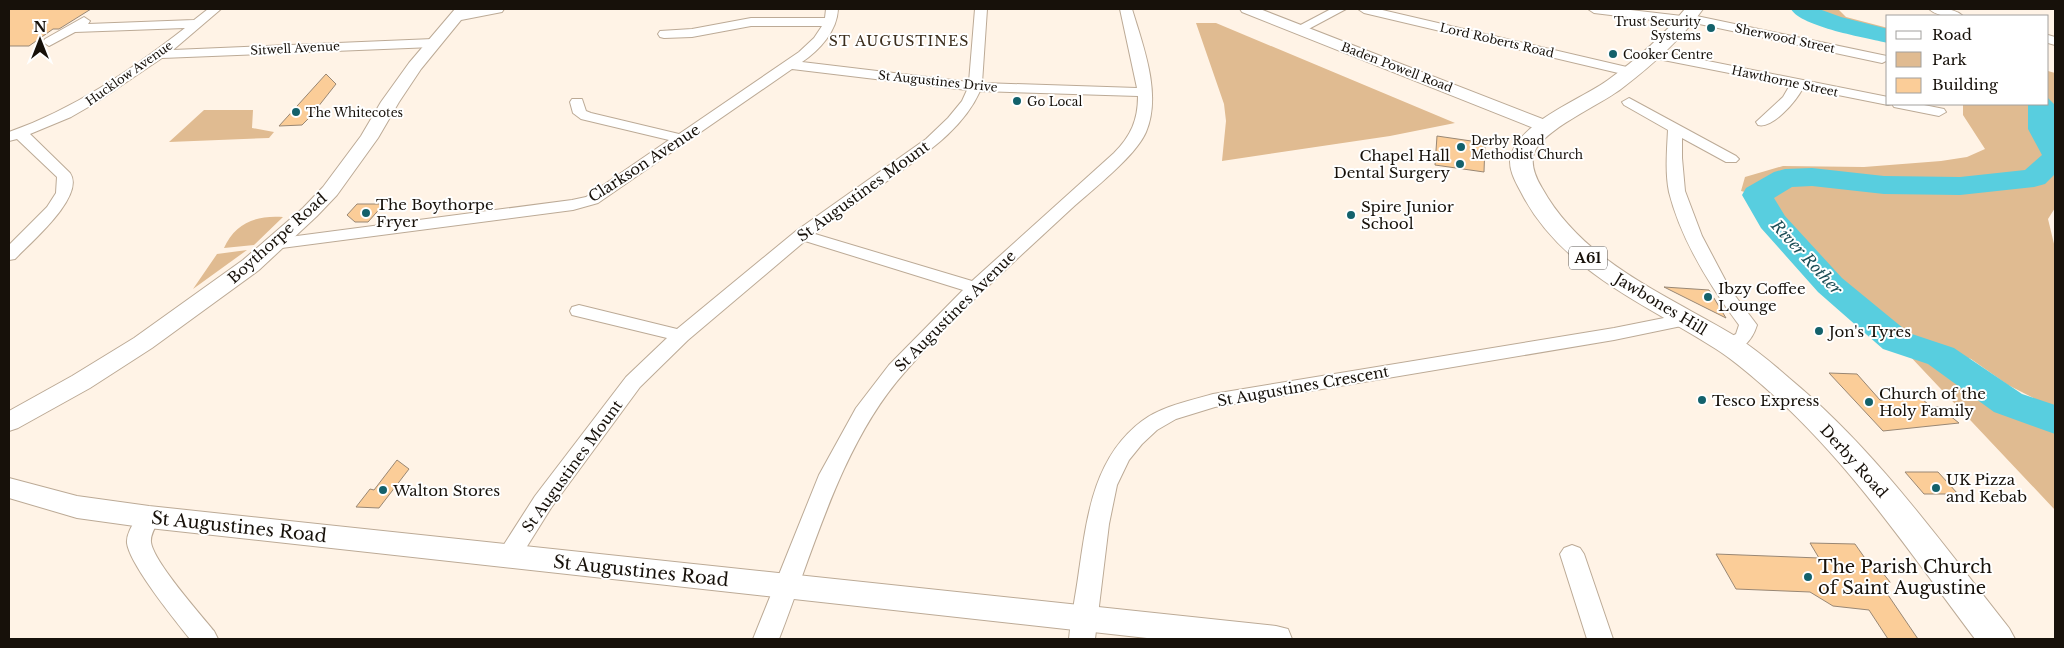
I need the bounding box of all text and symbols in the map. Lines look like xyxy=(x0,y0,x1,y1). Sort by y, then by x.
place label: Trust Security Systems xyxy=(1614,14,1701,43)
north arrow xyxy=(15,15,65,65)
legend xyxy=(1886,15,2049,105)
text: N xyxy=(33,18,47,36)
street label: Lord Roberts Road xyxy=(1438,20,1556,60)
street label: Sherwood Street xyxy=(1734,20,1837,56)
marker: Trust Security Systems xyxy=(1705,22,1717,34)
text: Road xyxy=(1932,25,1972,44)
district label: ST AUGUSTINES xyxy=(829,32,969,50)
street label: Hucklow Avenue xyxy=(83,37,175,109)
street label: Sitwell Avenue xyxy=(250,38,340,58)
street label: Baden Powell Road xyxy=(1339,39,1455,95)
place label: Cooker Centre xyxy=(1623,47,1713,62)
marker: Cooker Centre xyxy=(1607,48,1619,60)
text: Park xyxy=(1932,50,1968,69)
street label: Hawthorne Street xyxy=(1730,62,1840,100)
street label: St Augustines Drive xyxy=(878,67,999,95)
text: Building xyxy=(1932,75,1999,94)
place label: Go Local xyxy=(1027,94,1082,109)
marker: Go Local xyxy=(1011,95,1023,107)
place label: The Whitecotes xyxy=(306,105,403,120)
marker: The Whitecotes xyxy=(290,106,302,118)
street label: Clarkson Avenue xyxy=(585,120,703,206)
place label: Derby Road Methodist Church xyxy=(1471,133,1583,162)
street label: St Augustines Mount xyxy=(793,136,933,245)
marker: Derby Road Methodist Church xyxy=(1455,141,1467,153)
place label: Chapel Hall Dental Surgery xyxy=(1334,146,1450,182)
marker: Chapel Hall Dental Surgery xyxy=(1454,158,1466,170)
street label: Boythorpe Road xyxy=(224,189,330,287)
place label: The Boythorpe Fryer xyxy=(376,195,494,231)
place label: Spire Junior School xyxy=(1361,197,1455,233)
marker: The Boythorpe Fryer xyxy=(360,207,372,219)
marker: Spire Junior School xyxy=(1345,209,1357,221)
water label: River Rother xyxy=(1767,215,1847,299)
street label: St Augustines Avenue xyxy=(890,246,1020,376)
road number: A61 xyxy=(1569,247,1607,270)
street label: Jawbones Hill xyxy=(1610,268,1711,339)
place label: Ibzy Coffee Lounge xyxy=(1718,279,1806,315)
marker: Ibzy Coffee Lounge xyxy=(1702,291,1714,303)
place label: Jon's Tyres xyxy=(1827,322,1911,341)
marker: Jon's Tyres xyxy=(1813,325,1825,337)
street label: St Augustines Crescent xyxy=(1216,361,1391,410)
place label: Church of the Holy Family xyxy=(1879,384,1986,420)
place label: Tesco Express xyxy=(1712,391,1820,410)
marker: Tesco Express xyxy=(1696,394,1708,406)
street label: St Augustines Mount xyxy=(518,396,627,536)
marker: Church of the Holy Family xyxy=(1863,396,1875,408)
street label: Derby Road xyxy=(1816,420,1892,502)
place label: UK Pizza and Kebab xyxy=(1946,470,2027,506)
place label: Walton Stores xyxy=(392,481,500,500)
marker: UK Pizza and Kebab xyxy=(1930,482,1942,494)
marker: Walton Stores xyxy=(377,484,389,496)
street label: St Augustines Road xyxy=(150,507,328,547)
street label: St Augustines Road xyxy=(552,551,730,591)
place label: The Parish Church of Saint Augustine xyxy=(1818,556,1992,599)
marker: The Parish Church of Saint Augustine xyxy=(1802,571,1814,583)

